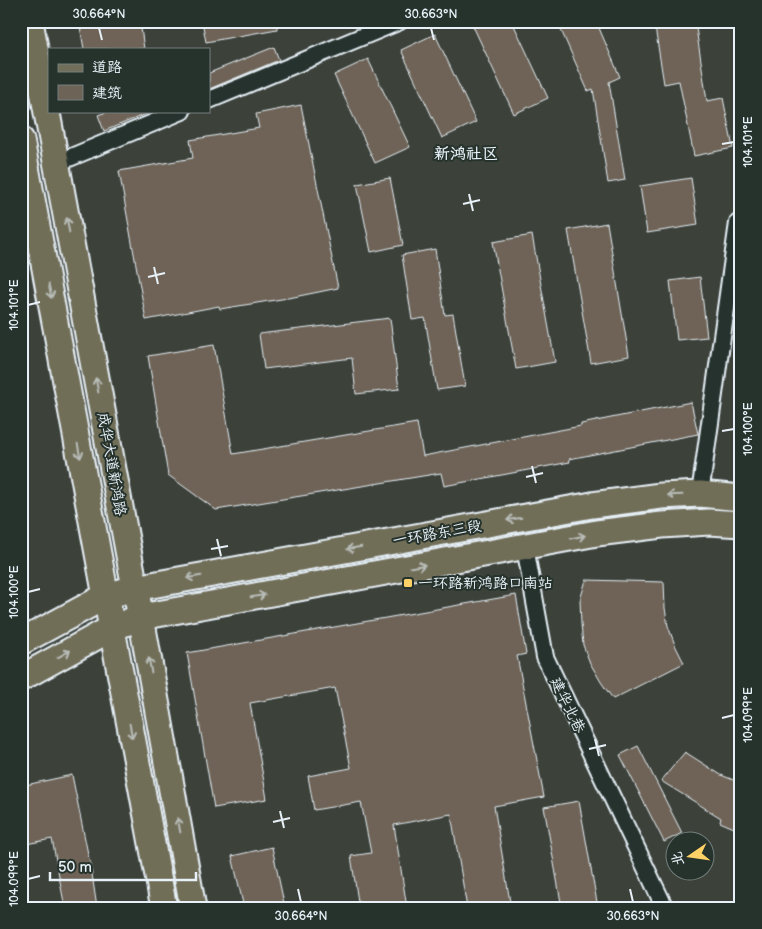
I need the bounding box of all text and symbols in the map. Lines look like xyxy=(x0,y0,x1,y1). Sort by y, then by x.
text: 30.664°N xyxy=(73,7,125,22)
text: 30.663°N xyxy=(404,7,458,22)
legend xyxy=(48,48,210,112)
text: 道路 xyxy=(92,58,122,77)
text: 建筑 xyxy=(92,84,122,103)
text: 104.101°E xyxy=(741,116,756,168)
district label: 新鸿社区 xyxy=(434,145,498,164)
one-way arrow xyxy=(63,218,72,234)
text: 104.101°E xyxy=(7,279,22,331)
one-way arrow xyxy=(45,283,55,299)
one-way arrow xyxy=(92,378,102,394)
text: 104.100°E xyxy=(741,402,756,456)
street label: 成华大道新鸿路 xyxy=(93,411,130,517)
one-way arrow xyxy=(75,443,85,459)
one-way arrow xyxy=(667,491,683,500)
one-way arrow xyxy=(506,515,522,524)
street label: 一环路东三段 xyxy=(391,516,483,551)
one-way arrow xyxy=(569,531,585,541)
one-way arrow xyxy=(346,543,362,553)
one-way arrow xyxy=(409,561,425,571)
text: 104.100°E xyxy=(7,565,22,619)
one-way arrow xyxy=(187,572,203,582)
place label: 一环路新鸿路口南站 xyxy=(418,574,553,593)
marker: 一环路新鸿路口南站 xyxy=(402,577,414,589)
one-way arrow xyxy=(250,590,266,600)
one-way arrow xyxy=(56,649,70,659)
one-way arrow xyxy=(144,658,154,674)
street label: 建华北巷 xyxy=(546,674,589,736)
text: 104.099°E xyxy=(741,687,756,743)
one-way arrow xyxy=(127,723,137,739)
one-way arrow xyxy=(173,818,183,834)
north arrow xyxy=(664,832,714,882)
scale bar xyxy=(50,849,196,881)
text: 北 xyxy=(668,850,688,868)
text: 104.099°E xyxy=(7,851,22,907)
text: 50 m xyxy=(58,858,92,877)
text: 30.664°N xyxy=(275,909,327,924)
text: 30.663°N xyxy=(606,909,660,924)

